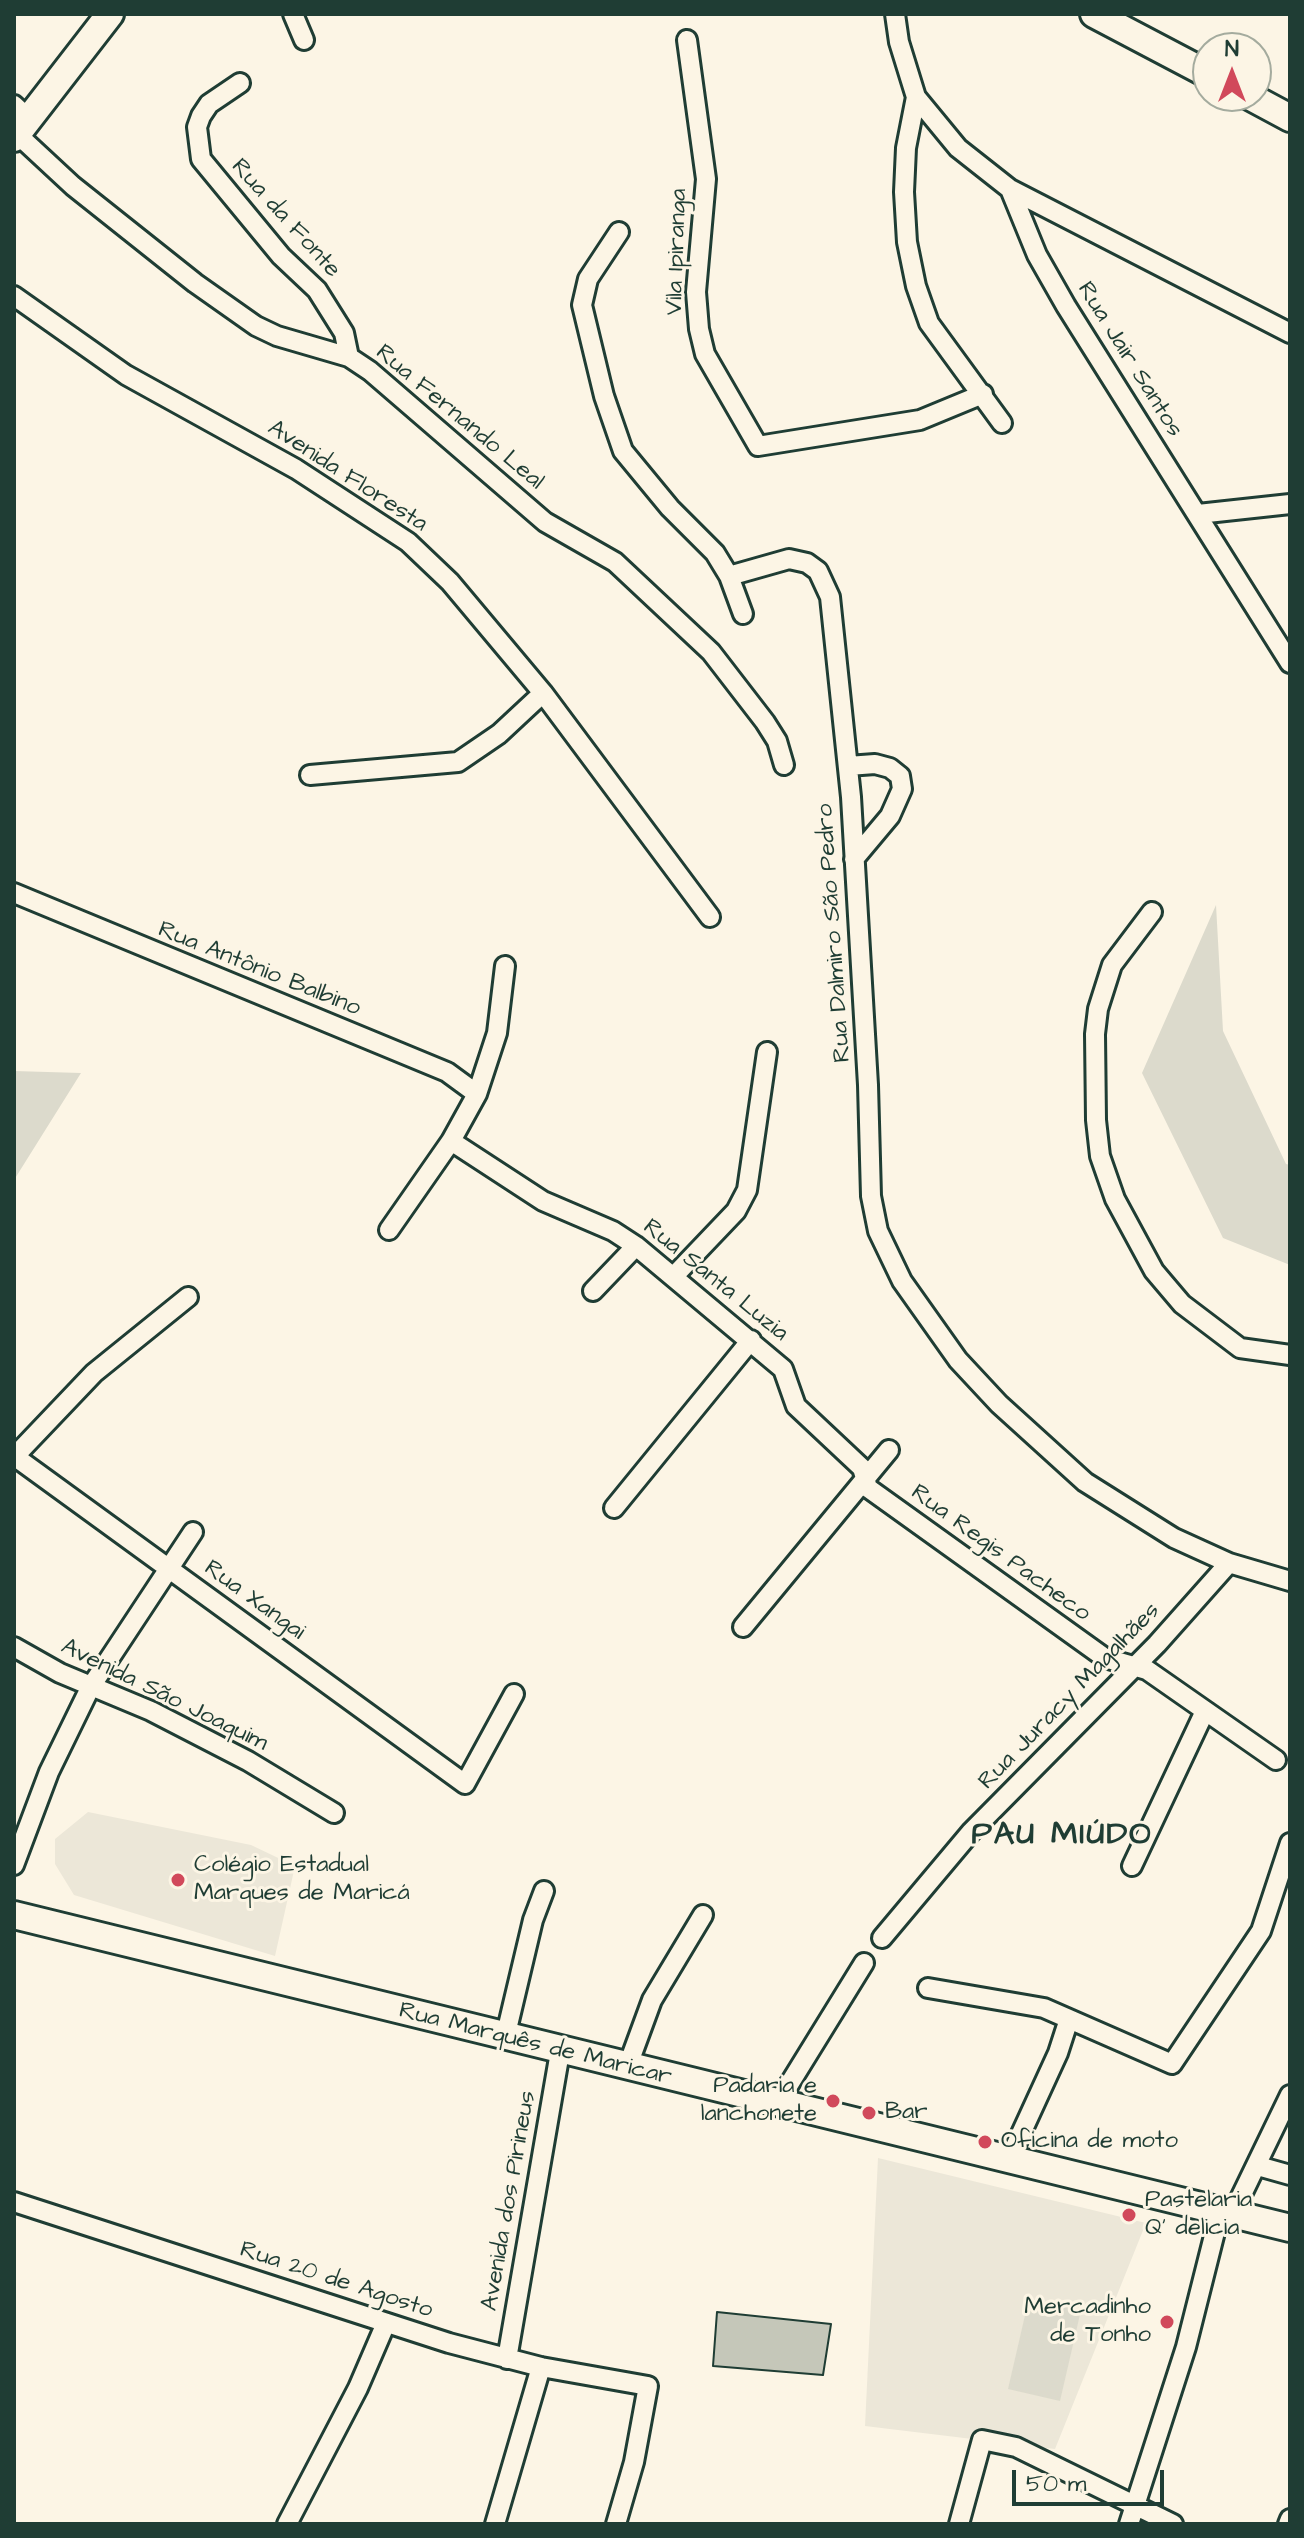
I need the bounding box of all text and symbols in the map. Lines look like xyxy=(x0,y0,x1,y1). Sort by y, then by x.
north arrow xyxy=(1192,32,1272,112)
text: N xyxy=(1225,34,1239,65)
street label: Rua da Fonte xyxy=(224,154,346,284)
street label: Vila Ipiranga xyxy=(661,188,695,316)
street label: Rua Jair Santos xyxy=(1070,277,1188,443)
street label: Rua Fernando Leal xyxy=(369,339,549,497)
street label: Avenida Floresta xyxy=(262,415,432,539)
street label: Rua Dalmiro São Pedro xyxy=(812,803,858,1063)
street label: Rua Antônio Balbino xyxy=(153,916,365,1024)
street label: Rua Santa Luzia xyxy=(636,1214,794,1348)
street label: Rua Regis Pacheco xyxy=(905,1479,1095,1629)
street label: Rua Xangai xyxy=(198,1555,310,1647)
street label: Rua Juracy Magalhães xyxy=(973,1597,1167,1797)
street label: Avenida São Joaquim xyxy=(56,1633,272,1759)
district label: PAU MIÚDO xyxy=(971,1817,1153,1855)
place label: Colégio Estadual Marques de Maricá xyxy=(194,1852,410,1908)
marker: Colégio Estadual Marques de Maricá xyxy=(169,1871,187,1889)
street label: Rua Marquês de Maricar xyxy=(396,1997,674,2093)
place label: Padaria e lanchonete xyxy=(701,2073,817,2129)
street label: Avenida dos Pirineus xyxy=(476,2089,544,2313)
marker: Padaria e lanchonete xyxy=(824,2092,842,2110)
place label: Bar xyxy=(885,2099,928,2127)
marker: Bar xyxy=(860,2104,878,2122)
place label: Oficina de moto xyxy=(1001,2128,1178,2156)
marker: Oficina de moto xyxy=(976,2133,994,2151)
place label: Pastelaria Q' delicia xyxy=(1145,2187,1252,2243)
marker: Pastelaria Q' delicia xyxy=(1120,2206,1138,2224)
street label: Rua 20 de Agosto xyxy=(236,2236,436,2326)
place label: Mercadinho de Tonho xyxy=(1024,2294,1151,2350)
marker: Mercadinho de Tonho xyxy=(1158,2313,1176,2331)
scale bar xyxy=(1016,2454,1168,2504)
text: 50 m xyxy=(1026,2467,1086,2501)

